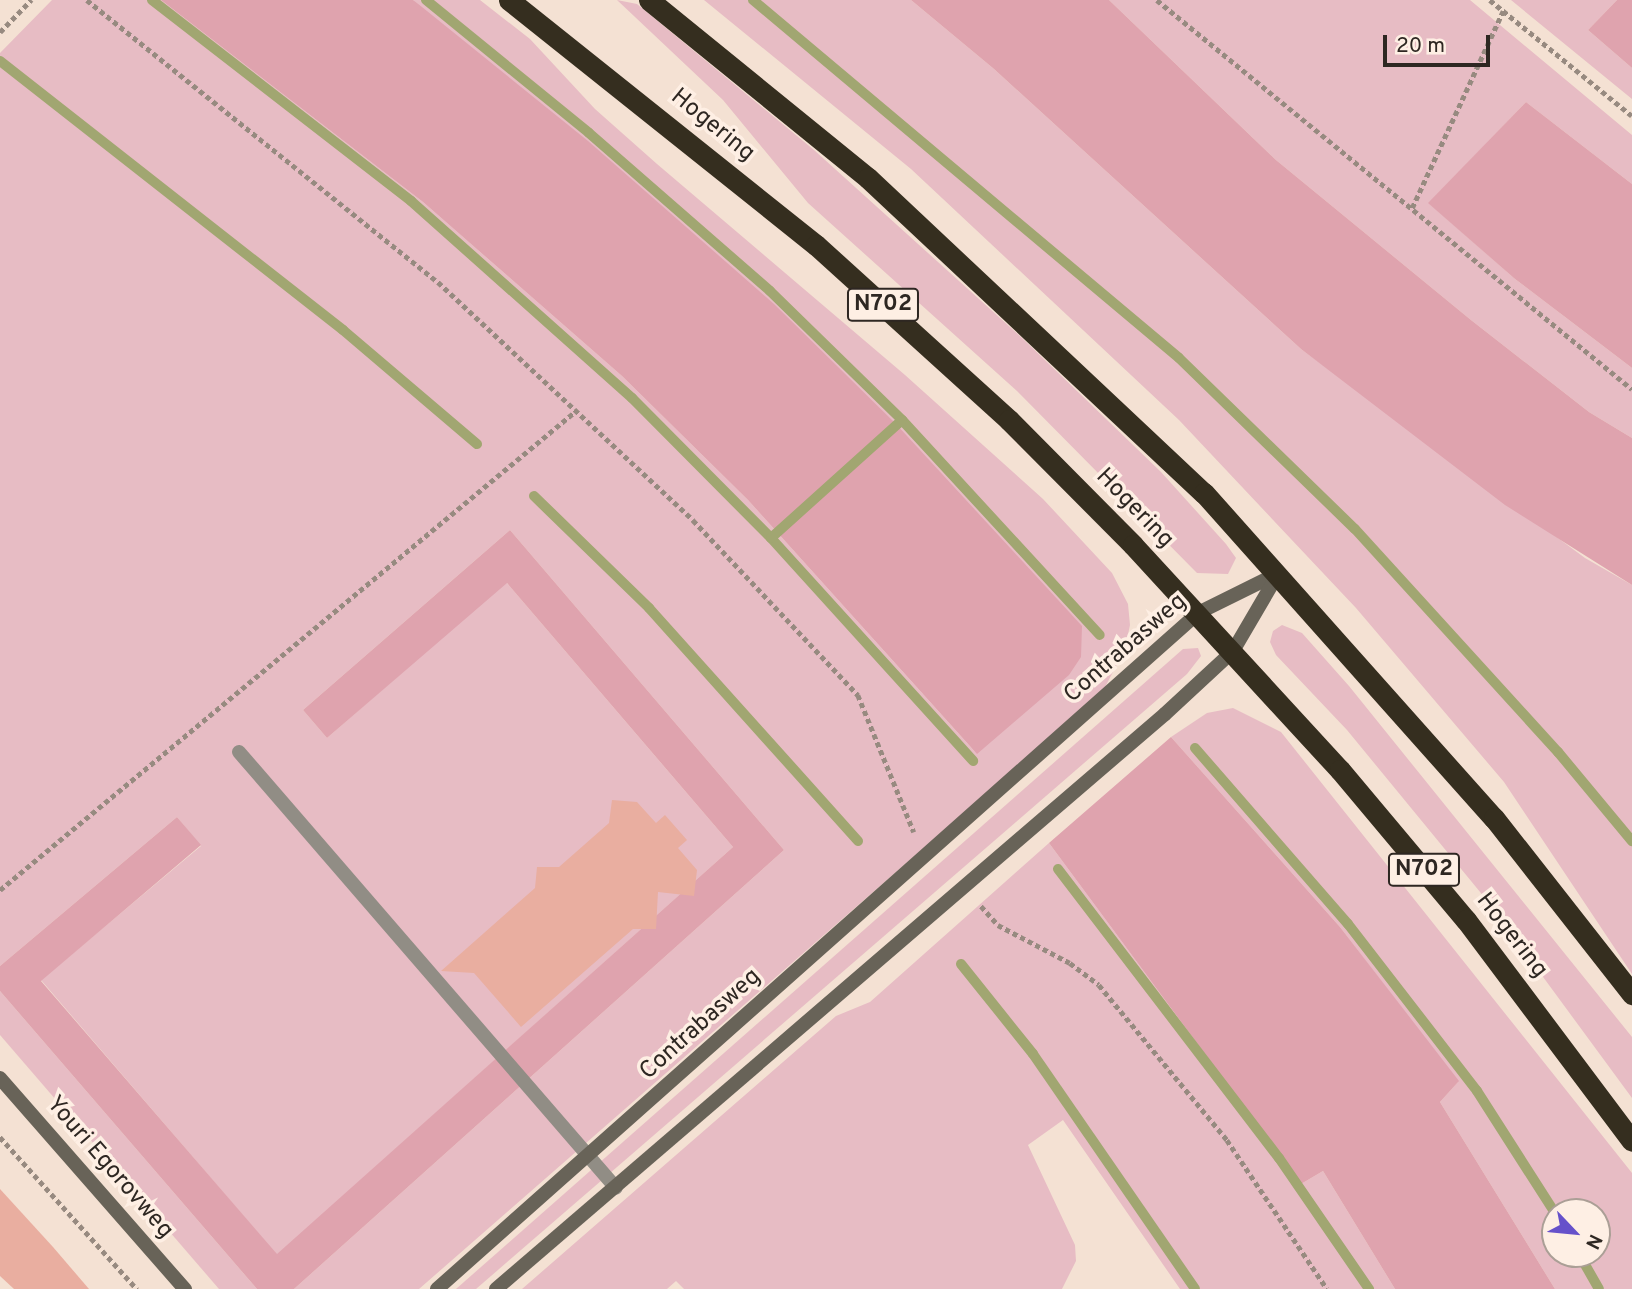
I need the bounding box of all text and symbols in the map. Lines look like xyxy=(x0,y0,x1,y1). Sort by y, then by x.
scale bar xyxy=(1387,21,1494,65)
text: 20 m xyxy=(1396,33,1445,60)
street label: Hogering xyxy=(664,83,760,169)
road number: N702 xyxy=(846,286,920,324)
street label: Hogering xyxy=(1089,463,1179,555)
street label: Contrabasweg xyxy=(1059,588,1193,710)
road number: N702 xyxy=(1387,850,1461,890)
street label: Hogering xyxy=(1469,888,1553,984)
street label: Contrabasweg xyxy=(635,963,767,1087)
street label: Youri Egorovweg xyxy=(39,1091,179,1245)
north arrow xyxy=(1541,1198,1611,1268)
text: N xyxy=(1579,1230,1607,1253)

